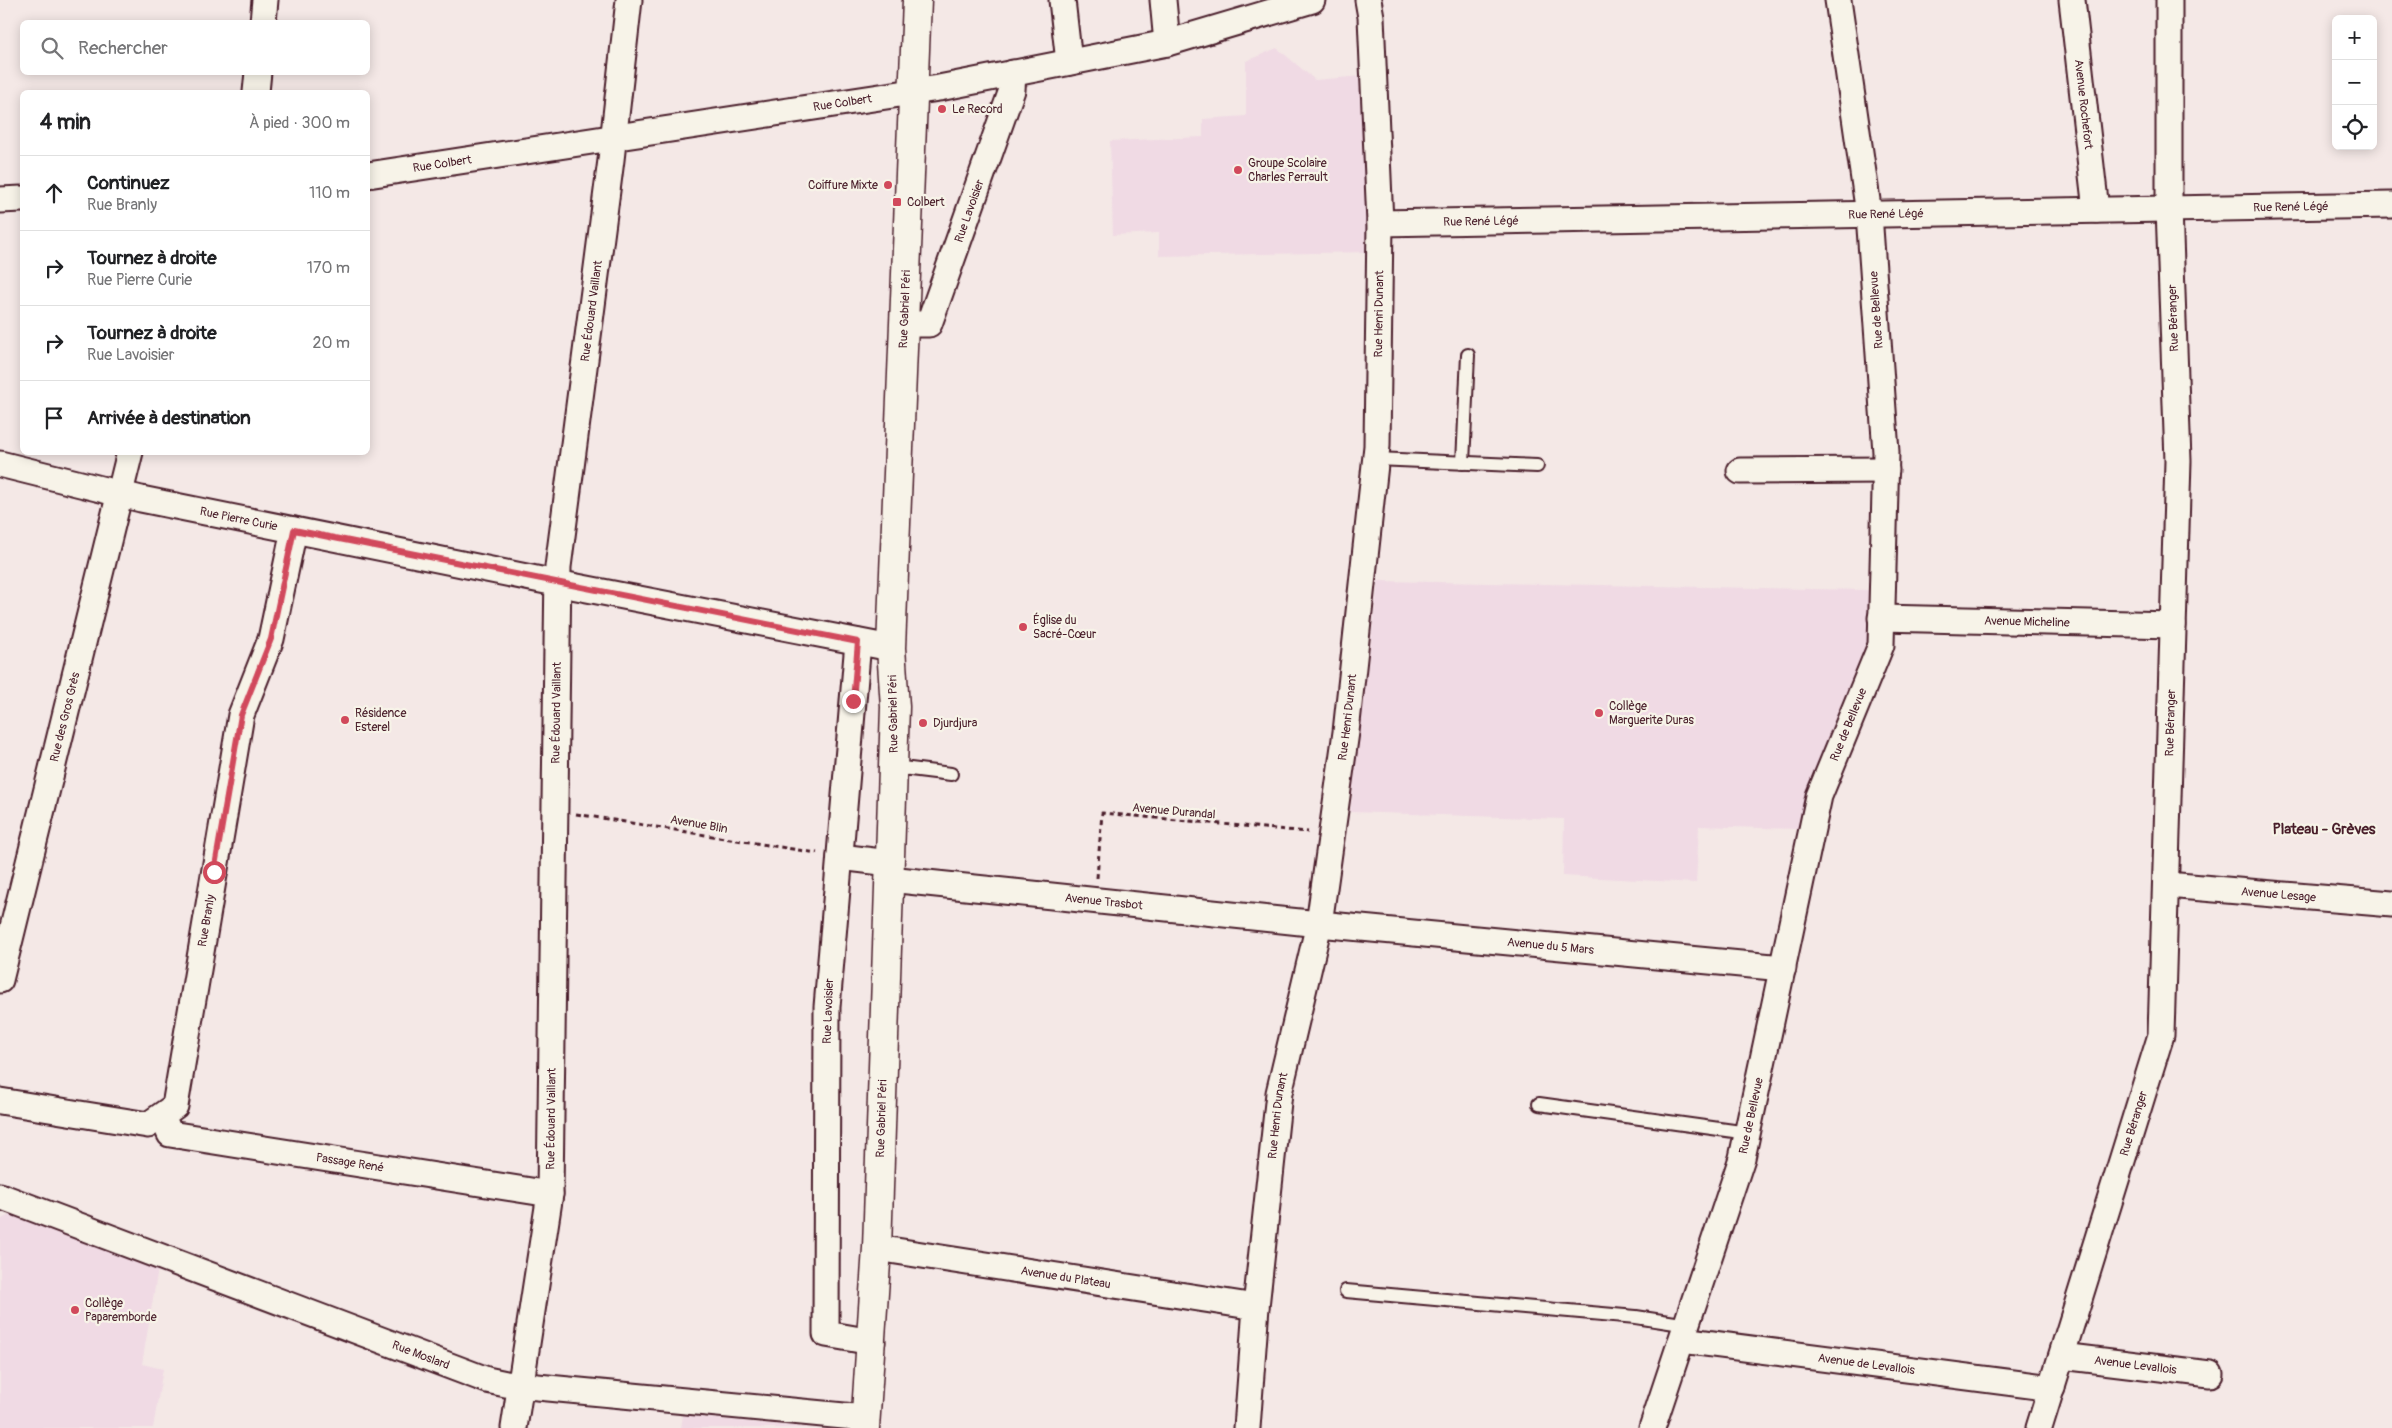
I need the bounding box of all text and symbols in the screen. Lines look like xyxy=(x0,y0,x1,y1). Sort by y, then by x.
map controls xyxy=(2332,15,2377,150)
button: + xyxy=(2332,15,2377,60)
search box xyxy=(20,20,370,75)
icon: search xyxy=(38,34,66,62)
text: Rechercher xyxy=(78,36,168,60)
street label: Avenue Rochefort xyxy=(2071,59,2096,150)
button: − xyxy=(2332,60,2377,105)
street label: Rue Colbert xyxy=(812,91,873,115)
place label: Le Record xyxy=(952,102,1003,117)
marker: Le Record xyxy=(936,103,948,115)
button: locate xyxy=(2332,105,2377,150)
text: 4 min xyxy=(40,109,91,136)
text: À pied · 300 m xyxy=(249,113,350,133)
street label: Rue Colbert xyxy=(412,152,473,176)
place label: Groupe Scolaire Charles Perrault xyxy=(1248,156,1328,185)
marker: Groupe Scolaire Charles Perrault xyxy=(1232,164,1244,176)
text: Continuez xyxy=(87,171,170,195)
street label: Rue Lavoisier xyxy=(952,177,988,245)
place label: Coiffure Mixte xyxy=(808,178,878,193)
icon: ahead xyxy=(40,179,68,207)
marker: Coiffure Mixte xyxy=(882,179,894,191)
text: 110 m xyxy=(309,183,350,203)
text: Rue Branly xyxy=(87,195,157,215)
place label: Colbert xyxy=(907,195,945,210)
marker: Colbert xyxy=(891,196,903,208)
street label: Rue René Légé xyxy=(2253,199,2329,215)
street label: Rue René Légé xyxy=(1848,206,1924,223)
street label: Rue René Légé xyxy=(1443,214,1519,230)
text: Tournez à droite xyxy=(87,246,217,270)
icon: right xyxy=(40,254,68,282)
text: 170 m xyxy=(307,258,350,278)
street label: Rue Édouard Vaillant xyxy=(578,259,606,363)
text: Rue Pierre Curie xyxy=(87,270,192,290)
street label: Rue Gabriel Péri xyxy=(896,270,914,349)
street label: Rue Henri Dunant xyxy=(1371,270,1387,357)
street label: Rue de Bellevue xyxy=(1866,271,1887,349)
street label: Rue Béranger xyxy=(2165,283,2182,352)
text: Tournez à droite xyxy=(87,321,217,345)
icon: right xyxy=(40,329,68,357)
text: 20 m xyxy=(312,333,350,353)
text: Rue Lavoisier xyxy=(87,345,174,365)
icon: arrive xyxy=(40,404,68,432)
text: Arrivée à destination xyxy=(87,406,251,430)
street label: Rue Pierre Curie xyxy=(198,504,279,534)
place label: Église du Sacré-Cœur xyxy=(1033,612,1097,642)
street label: Avenue Micheline xyxy=(1984,613,2070,631)
marker: Église du Sacré-Cœur xyxy=(1017,621,1029,633)
street label: Rue Édouard Vaillant xyxy=(548,662,565,764)
street label: Rue des Gros Grès xyxy=(47,670,84,763)
street label: Rue Henri Dunant xyxy=(1335,673,1360,762)
street label: Rue Gabriel Péri xyxy=(885,675,902,753)
street label: Rue de Bellevue xyxy=(1827,686,1871,764)
street label: Rue Béranger xyxy=(2162,688,2179,757)
route end xyxy=(842,690,865,713)
place label: Collège Marguerite Duras xyxy=(1609,699,1694,728)
place label: Résidence Esterel xyxy=(355,706,406,735)
marker: Collège Marguerite Duras xyxy=(1593,707,1605,719)
marker: Résidence Esterel xyxy=(339,714,351,726)
place label: Djurdjura xyxy=(933,716,978,731)
marker: Djurdjura xyxy=(917,717,929,729)
street label: Avenue Durandal xyxy=(1132,800,1216,823)
street label: Avenue Blin xyxy=(669,812,729,837)
district label: Plateau - Grèves xyxy=(2272,820,2376,839)
route start xyxy=(203,861,226,884)
street label: Avenue Lesage xyxy=(2240,884,2317,906)
street label: Avenue Trasbot xyxy=(1064,890,1144,914)
street label: Rue Branly xyxy=(195,893,219,948)
street label: Avenue du 5 Mars xyxy=(1506,935,1595,958)
street label: Rue Lavoisier xyxy=(820,977,837,1044)
street label: Rue Édouard Vaillant xyxy=(543,1068,560,1170)
street label: Rue Henri Dunant xyxy=(1265,1071,1292,1160)
street label: Rue de Bellevue xyxy=(1736,1076,1767,1155)
street label: Rue Gabriel Péri xyxy=(873,1079,891,1158)
street label: Rue Béranger xyxy=(2117,1088,2151,1158)
street label: Passage René xyxy=(315,1150,385,1176)
street label: Avenue du Plateau xyxy=(1020,1263,1112,1292)
place label: Collège Paparemborde xyxy=(85,1296,157,1325)
marker: Collège Paparemborde xyxy=(69,1304,81,1316)
street label: Rue Moslard xyxy=(390,1338,452,1373)
street label: Avenue de Levallois xyxy=(1817,1351,1916,1378)
street label: Avenue Levallois xyxy=(2093,1353,2178,1378)

